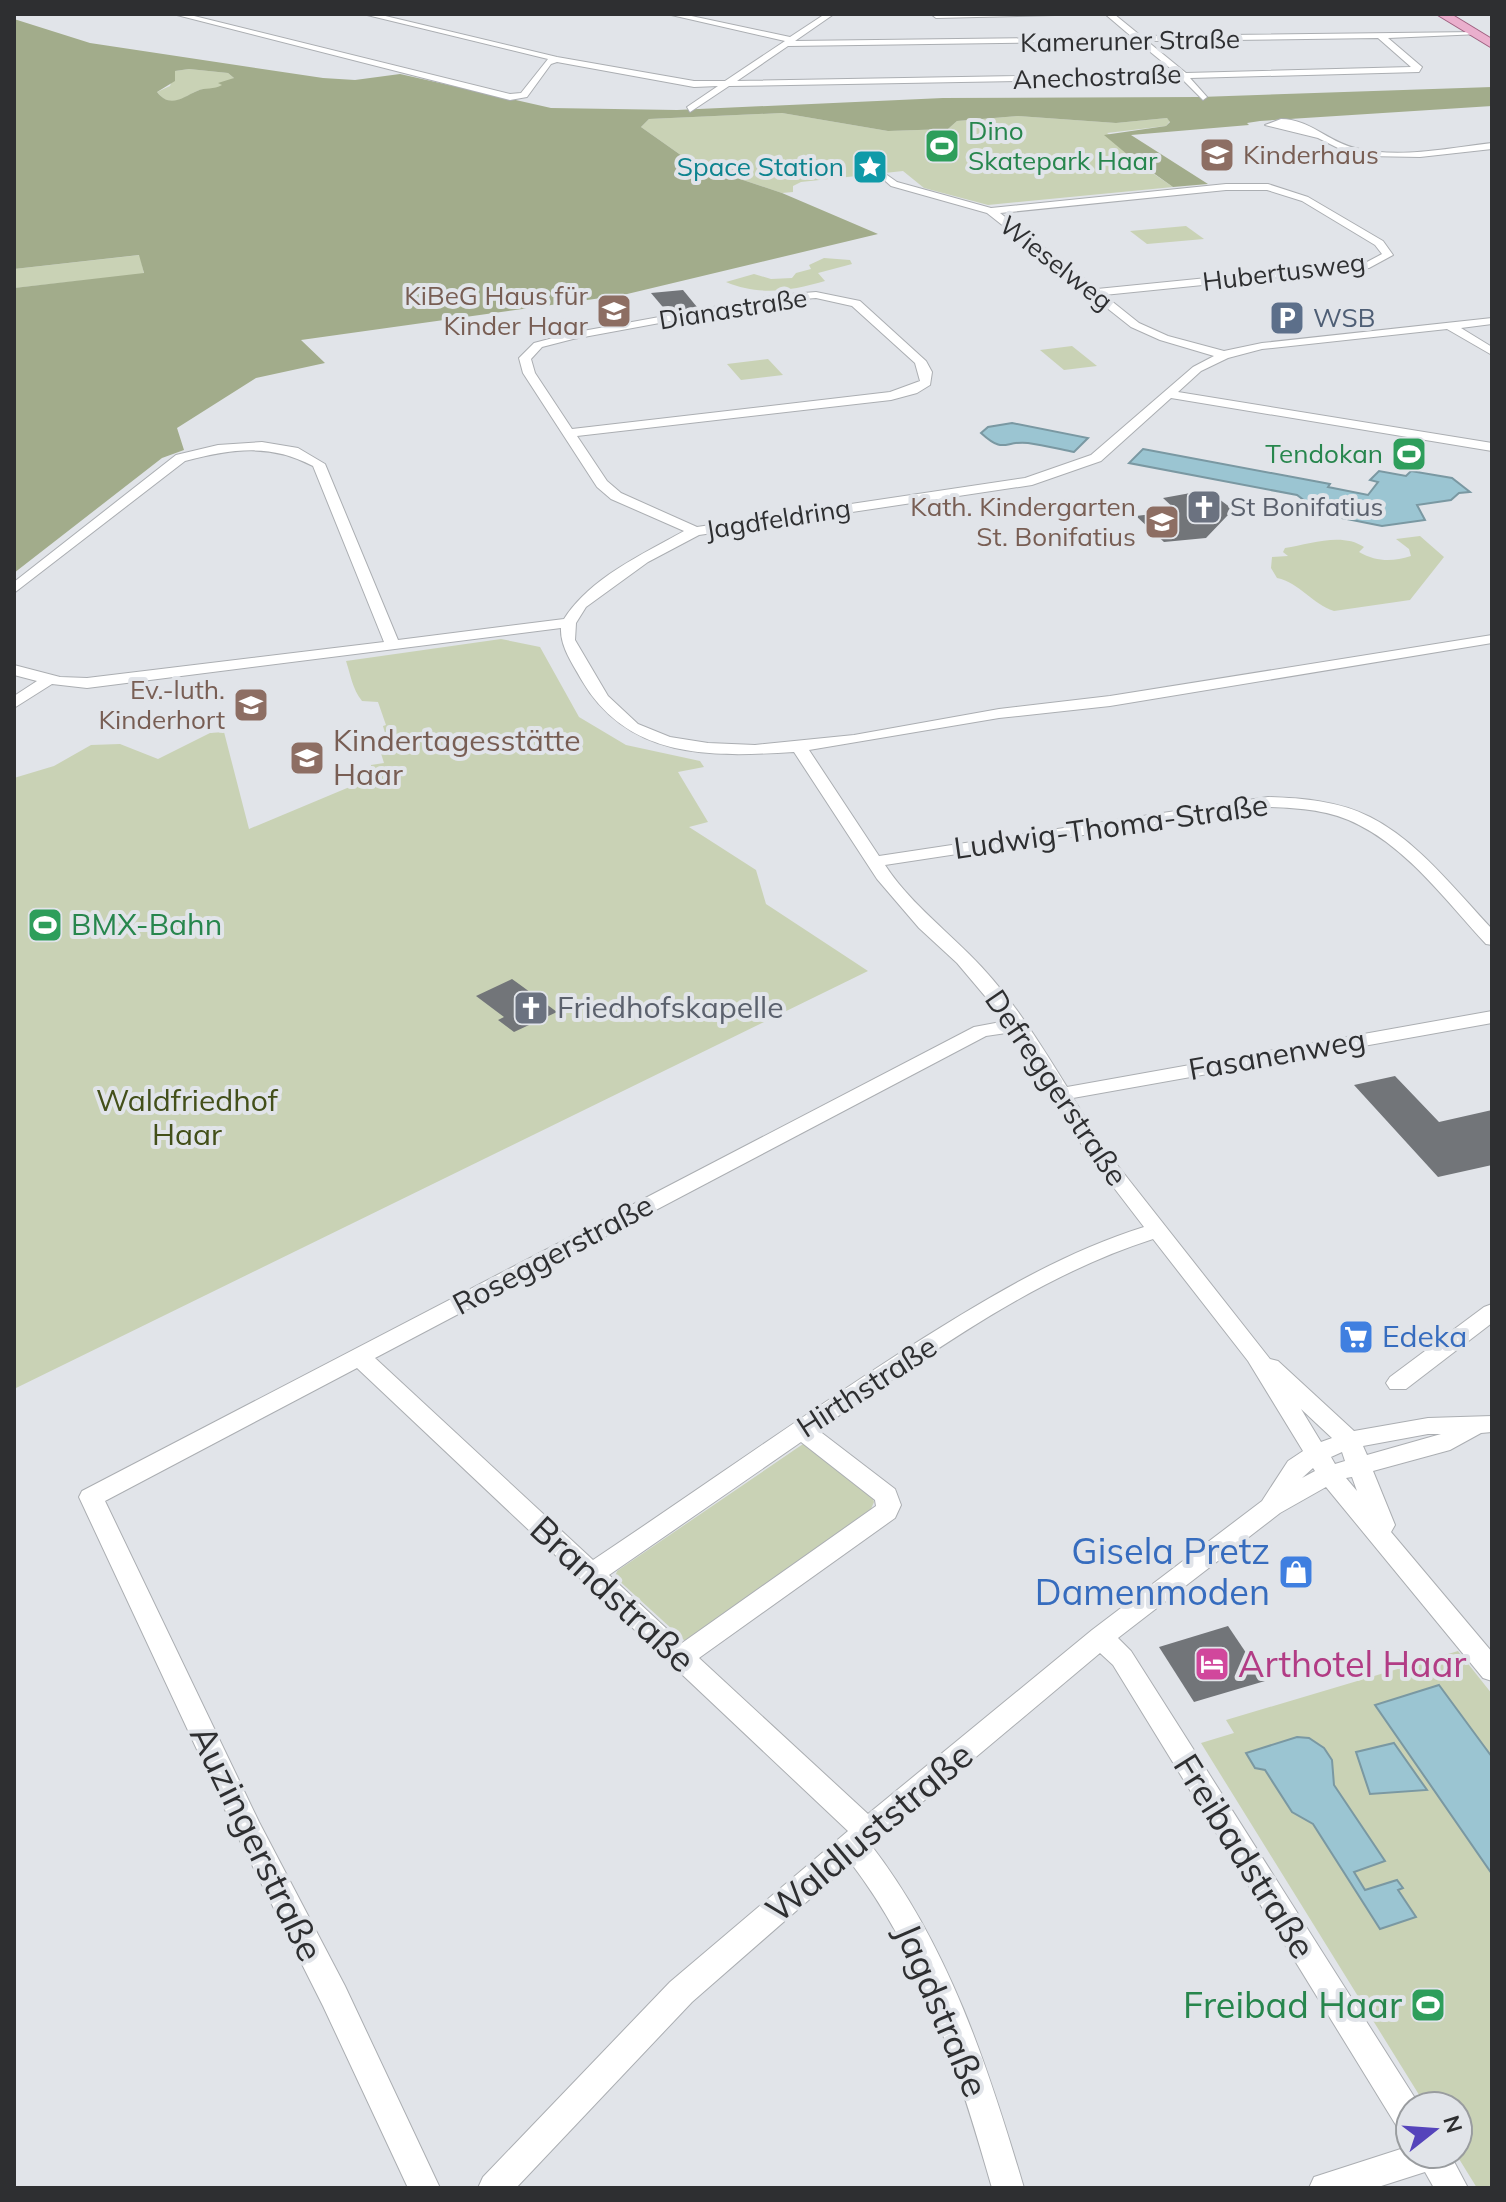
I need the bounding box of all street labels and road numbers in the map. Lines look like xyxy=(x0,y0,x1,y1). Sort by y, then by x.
street label: Kameruner Straße xyxy=(1020,22,1240,59)
street label: Anechostraße xyxy=(1012,57,1182,96)
street label: Wieselweg xyxy=(993,208,1120,317)
street label: Hubertusweg xyxy=(1201,245,1367,298)
street label: Dianastraße xyxy=(657,281,809,336)
street label: Jagdfeldring xyxy=(703,491,853,546)
street label: Ludwig-Thoma-Straße xyxy=(951,785,1270,867)
street label: Defreggerstraße xyxy=(977,982,1136,1193)
street label: Fasanenweg xyxy=(1186,1020,1368,1088)
street label: Roseggerstraße xyxy=(446,1185,659,1323)
street label: Hirthstraße xyxy=(789,1327,944,1445)
street label: Brandstraße xyxy=(522,1506,705,1681)
street label: Auzingerstraße xyxy=(181,1717,334,1968)
street label: Waldluststraße xyxy=(756,1732,981,1931)
street label: Freibadstraße xyxy=(1165,1745,1326,1966)
street label: Jagdstraße xyxy=(886,1916,999,2103)

